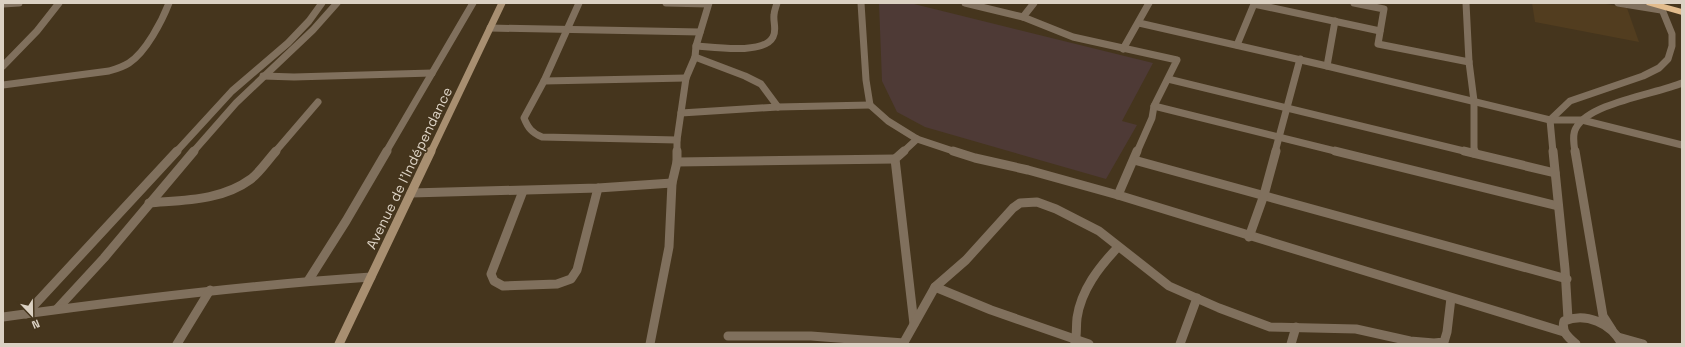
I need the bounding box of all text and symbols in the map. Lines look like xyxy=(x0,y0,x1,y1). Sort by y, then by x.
street label: Avenue de l'Indépendance xyxy=(362,84,456,252)
north arrow xyxy=(12,295,52,335)
text: N xyxy=(30,316,42,332)

